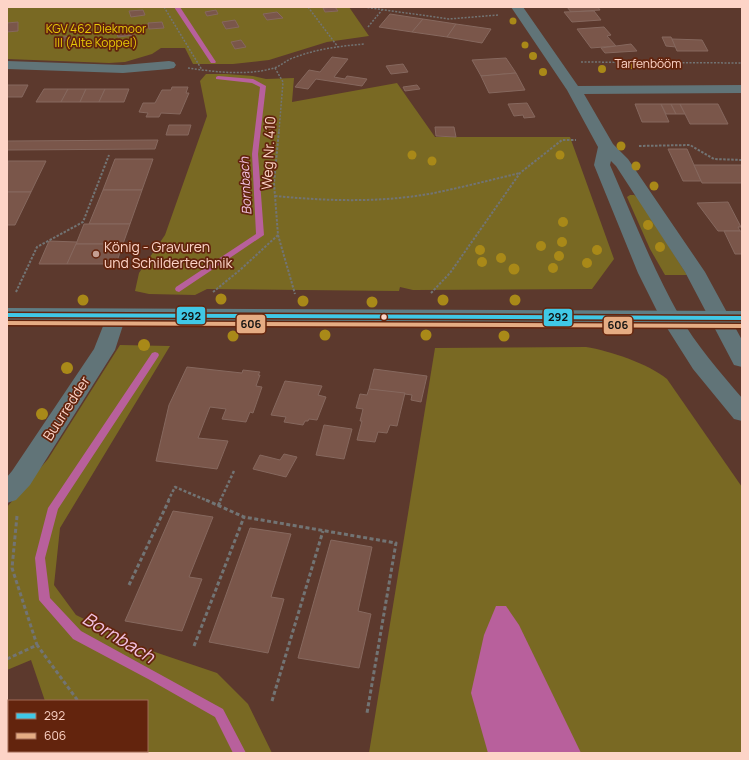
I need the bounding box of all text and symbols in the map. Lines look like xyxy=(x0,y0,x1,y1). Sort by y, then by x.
park label: KGV 462 Diekmoor III (Alte Koppel) xyxy=(46,20,147,51)
street label: Tarfenbööm xyxy=(615,55,681,72)
street label: Weg Nr. 410 xyxy=(257,116,279,190)
water label: Bornbach xyxy=(234,155,256,215)
place label: König - Gravuren und Schildertechnik xyxy=(104,237,234,272)
marker: König - Gravuren und Schildertechnik xyxy=(91,249,101,259)
line badge: 292 xyxy=(176,306,206,325)
text: 292 xyxy=(181,308,201,323)
line badge: 292 xyxy=(543,308,573,327)
text: 292 xyxy=(548,309,568,324)
unlabelled marker xyxy=(379,312,389,322)
line badge: 606 xyxy=(236,314,266,334)
text: 606 xyxy=(241,316,262,331)
line badge: 606 xyxy=(603,316,633,335)
text: 606 xyxy=(608,317,629,332)
street label: Buurredder xyxy=(38,372,94,444)
water label: Bornbach xyxy=(78,606,161,669)
legend xyxy=(8,700,148,752)
text: 292 xyxy=(44,707,65,724)
text: 606 xyxy=(44,727,66,744)

